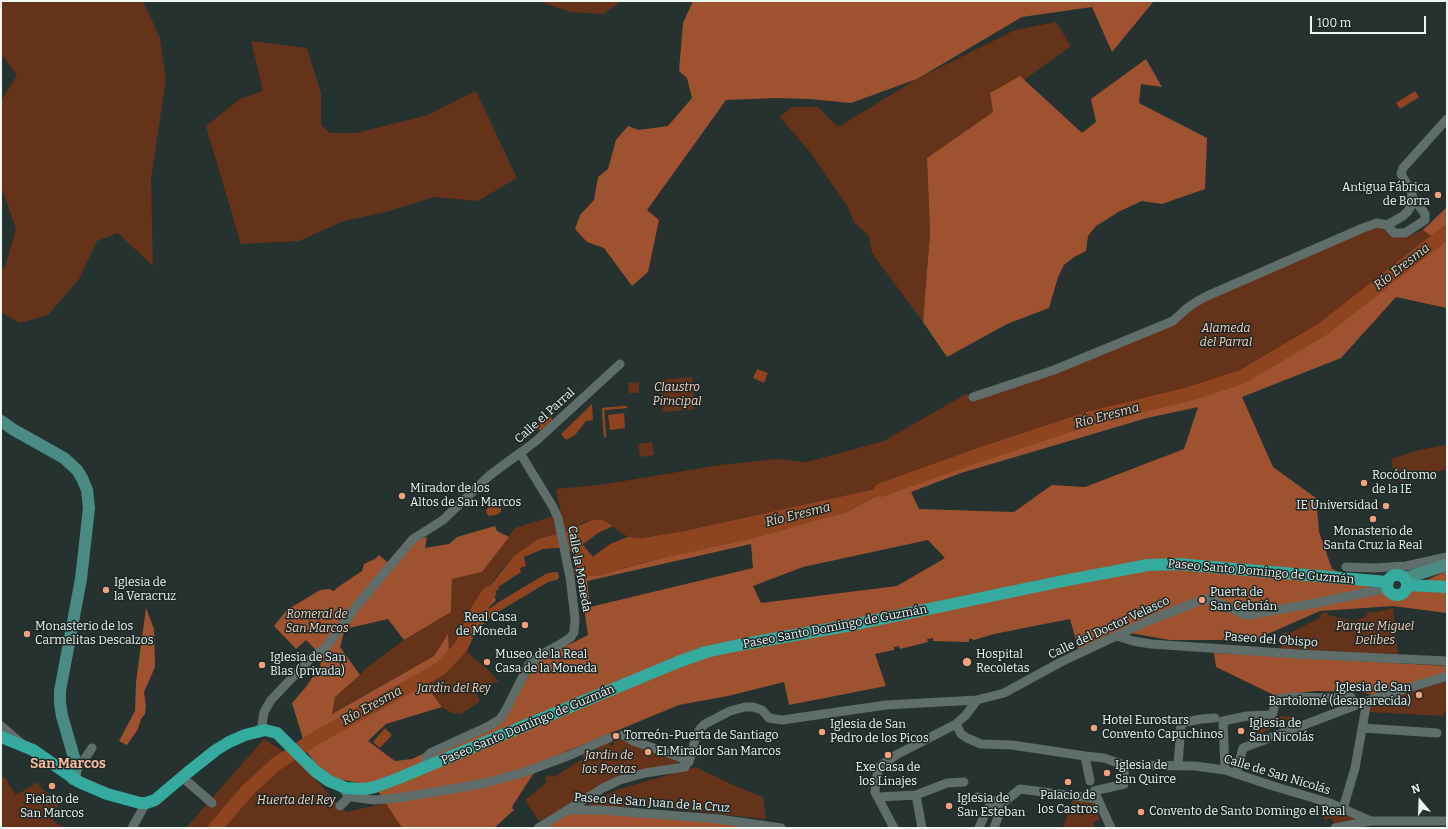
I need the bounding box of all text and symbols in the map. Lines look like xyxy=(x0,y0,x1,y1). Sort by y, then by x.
scale bar xyxy=(1312,8,1428,34)
text: 100 m xyxy=(1317,16,1351,30)
place label: Antigua Fábrica de Borra xyxy=(1342,181,1430,209)
marker: Antigua Fábrica de Borra xyxy=(1433,190,1443,200)
water label: Río Eresma xyxy=(1371,240,1433,294)
park label: Alameda del Parral xyxy=(1200,322,1252,350)
park label: Claustro Pirncipal xyxy=(653,381,701,409)
street label: Calle el Parral xyxy=(512,385,578,447)
water label: Río Eresma xyxy=(1073,400,1141,432)
place label: Rocódromo de la IE xyxy=(1372,469,1437,497)
marker: Rocódromo de la IE xyxy=(1359,478,1369,488)
place label: Mirador de los Altos de San Marcos xyxy=(410,482,521,510)
marker: Mirador de los Altos de San Marcos xyxy=(397,491,407,501)
water label: Río Eresma xyxy=(764,499,832,531)
place label: IE Universidad xyxy=(1296,499,1378,513)
marker: IE Universidad xyxy=(1381,501,1391,511)
marker: Monasterio de Santa Cruz la Real xyxy=(1368,514,1378,524)
street label: Calle la Moneda xyxy=(564,525,594,613)
place label: Monasterio de Santa Cruz la Real xyxy=(1324,525,1422,553)
street label: Paseo Santo Domingo de Guzmán xyxy=(1167,557,1355,587)
place label: Iglesia de la Veracruz xyxy=(114,576,176,604)
marker: Iglesia de la Veracruz xyxy=(101,585,111,595)
place label: Puerta de San Cebrián xyxy=(1210,586,1277,614)
street label: Calle del Doctor Velasco xyxy=(1046,594,1172,662)
marker: Puerta de San Cebrián xyxy=(1197,595,1207,605)
street label: Paseo Santo Domingo de Guzmán xyxy=(742,602,928,652)
park label: Romeral de San Marcos xyxy=(285,608,349,636)
place label: Real Casa de Moneda xyxy=(456,611,517,639)
place label: Monasterio de los Carmelitas Descalzos xyxy=(35,620,153,648)
marker: Real Casa de Moneda xyxy=(520,620,530,630)
park label: Parque Miguel Delibes xyxy=(1336,620,1414,648)
marker: Monasterio de los Carmelitas Descalzos xyxy=(22,629,32,639)
street label: Paseo del Obispo xyxy=(1224,630,1318,650)
place label: Museo de la Real Casa de la Moneda xyxy=(495,648,597,676)
place label: Hospital Recoletas xyxy=(976,648,1030,676)
place label: Iglesia de San Blas (privada) xyxy=(270,651,346,679)
marker: Hospital Recoletas xyxy=(961,656,973,668)
marker: Museo de la Real Casa de la Moneda xyxy=(482,657,492,667)
marker: Iglesia de San Blas (privada) xyxy=(257,660,267,670)
place label: Iglesia de San Bartolomé (desaparecida) xyxy=(1268,681,1411,709)
park label: Jardín del Rey xyxy=(417,682,491,696)
street label: Paseo Santo Domingo de Guzmán xyxy=(439,682,617,768)
water label: Río Eresma xyxy=(339,683,405,729)
marker: Iglesia de San Bartolomé (desaparecida) xyxy=(1414,690,1424,700)
place label: Hotel Eurostars Convento Capuchinos xyxy=(1102,714,1223,742)
place label: Iglesia de San Nicolás xyxy=(1249,717,1314,745)
place label: Iglesia de San Pedro de los Picos xyxy=(830,718,929,746)
marker: Hotel Eurostars Convento Capuchinos xyxy=(1089,723,1099,733)
marker: Iglesia de San Nicolás xyxy=(1236,726,1246,736)
marker: Iglesia de San Pedro de los Picos xyxy=(817,727,827,737)
place label: Torreón-Puerta de Santiago xyxy=(624,729,778,743)
marker: Torreón-Puerta de Santiago xyxy=(611,731,621,741)
place label: El Mirador San Marcos xyxy=(656,745,781,759)
marker: El Mirador San Marcos xyxy=(643,747,653,757)
park label: Jardin de los Poetas xyxy=(582,749,636,777)
marker: Exe Casa de los Linajes xyxy=(883,750,893,760)
street label: Calle de San Nicolás xyxy=(1222,752,1332,798)
district label: San Marcos xyxy=(30,756,106,772)
place label: Iglesia de San Quirce xyxy=(1115,759,1176,787)
place label: Exe Casa de los Linajes xyxy=(856,761,920,789)
marker: Iglesia de San Quirce xyxy=(1102,768,1112,778)
marker: Palacio de los Castros xyxy=(1063,777,1073,787)
marker: Fielato de San Marcos xyxy=(47,781,57,791)
north arrow xyxy=(1400,781,1440,821)
text: N xyxy=(1410,782,1422,797)
place label: Palacio de los Castros xyxy=(1038,789,1098,817)
street label: Paseo de San Juan de la Cruz xyxy=(573,790,731,816)
place label: Iglesia de San Esteban xyxy=(957,792,1025,820)
place label: Fielato de San Marcos xyxy=(20,793,84,821)
park label: Huerta del Rey xyxy=(257,794,335,808)
marker: Iglesia de San Esteban xyxy=(944,801,954,811)
place label: Convento de Santo Domingo el Real xyxy=(1149,805,1346,819)
marker: Convento de Santo Domingo el Real xyxy=(1136,807,1146,817)

